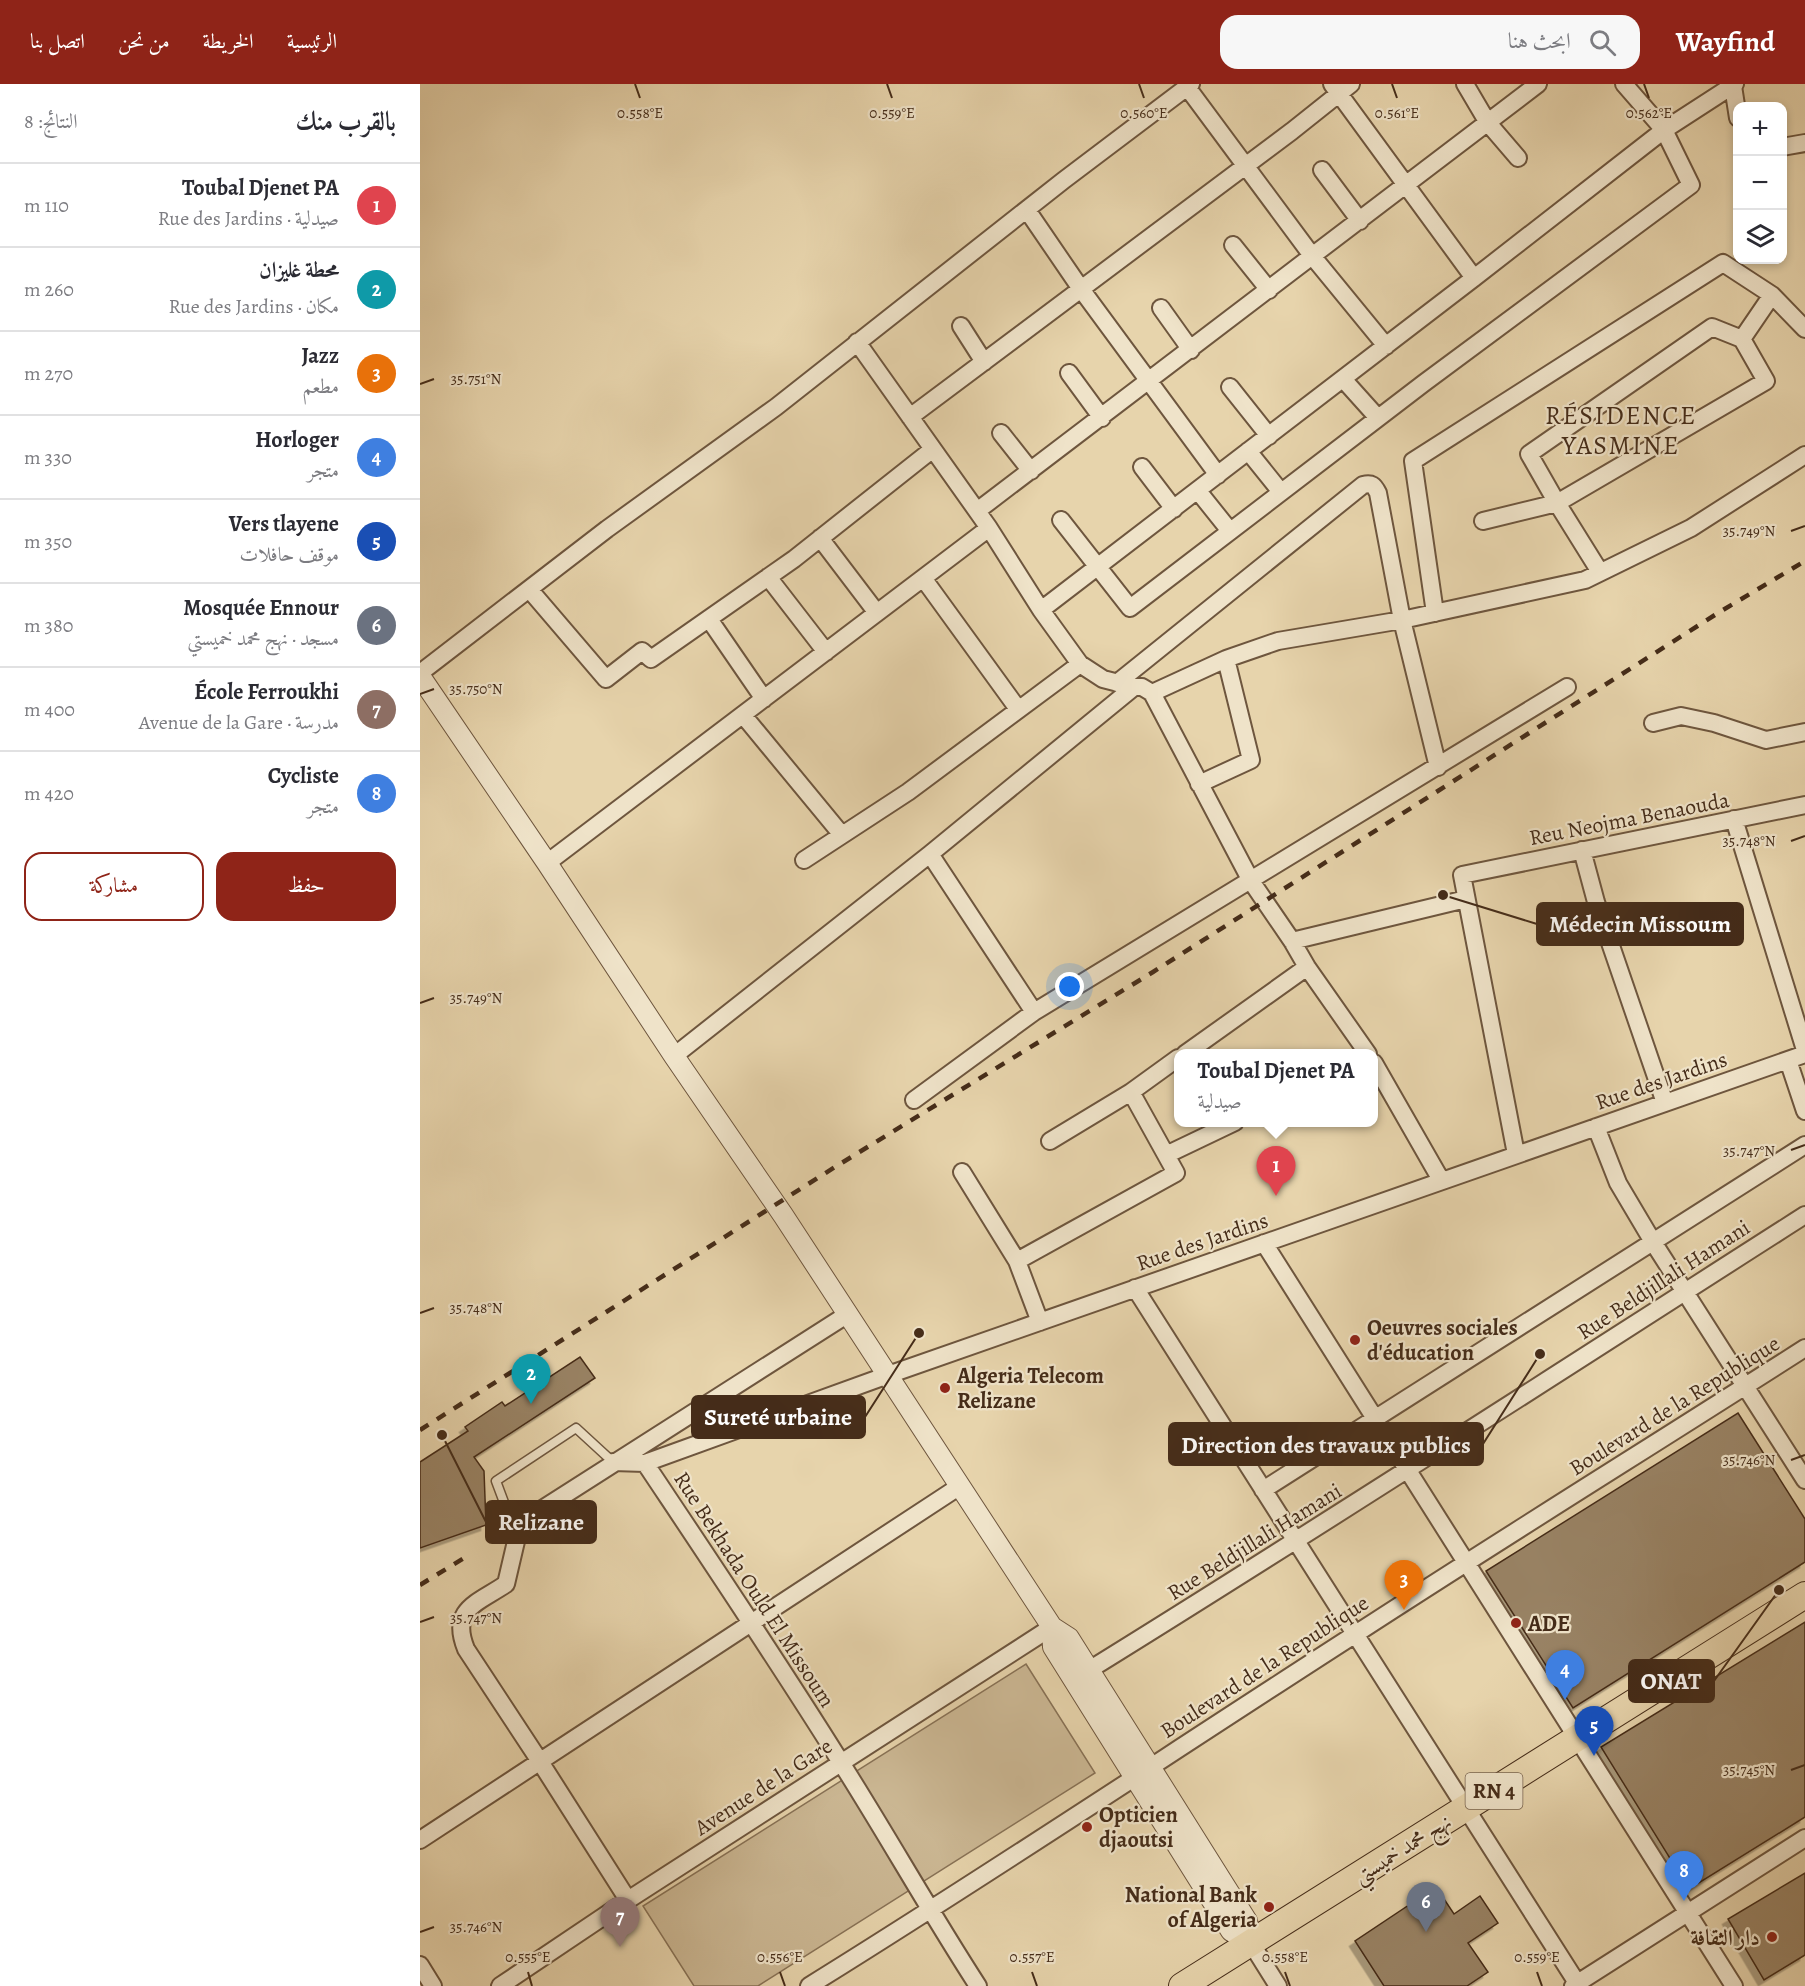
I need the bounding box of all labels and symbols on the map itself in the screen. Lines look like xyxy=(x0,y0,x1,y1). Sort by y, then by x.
text: 0.558°E xyxy=(617,103,663,123)
text: 0.559°E xyxy=(869,103,915,123)
text: 0.560°E xyxy=(1120,103,1168,123)
text: 0.561°E xyxy=(1375,103,1419,123)
text: 0.562°E xyxy=(1626,103,1672,123)
text: 35.751°N xyxy=(451,369,501,389)
district label: RÉSIDENCE YASMINE xyxy=(1545,398,1697,463)
text: 35.749°N xyxy=(1723,521,1775,541)
text: 35.750°N xyxy=(449,679,503,699)
street label: Reu Neojma Benaouda xyxy=(1526,785,1733,853)
text: 35.748°N xyxy=(1723,831,1776,851)
callout: Médecin Missoum xyxy=(1537,903,1743,945)
text: Médecin Missoum xyxy=(1549,908,1731,940)
your location xyxy=(1055,972,1084,1001)
text: 35.749°N xyxy=(450,988,502,1008)
street label: Rue des Jardins xyxy=(1591,1044,1731,1118)
text: 35.747°N xyxy=(1723,1141,1775,1161)
pin: 1 xyxy=(1256,1146,1296,1196)
street label: Rue des Jardins xyxy=(1132,1205,1272,1279)
street label: Rue Beldjillali Hamani xyxy=(1571,1213,1756,1347)
text: 35.748°N xyxy=(450,1298,503,1318)
place label: Oeuvres sociales d'éducation xyxy=(1367,1313,1518,1368)
street label: Boulevard de la Republique xyxy=(1564,1329,1786,1483)
marker: Oeuvres sociales d'éducation xyxy=(1348,1333,1362,1347)
pin: 2 xyxy=(512,1354,550,1404)
place label: Algeria Telecom Relizane xyxy=(956,1361,1104,1416)
marker: Algeria Telecom Relizane xyxy=(938,1381,952,1395)
callout: Sureté urbaine xyxy=(692,1396,865,1438)
text: Sureté urbaine xyxy=(704,1401,852,1433)
callout: Direction des travaux publics xyxy=(1169,1423,1483,1465)
text: Direction des travaux publics xyxy=(1181,1429,1471,1461)
text: 35.746°N xyxy=(1723,1450,1776,1470)
street label: Rue Bekhada Ould El Missoum xyxy=(666,1466,842,1713)
street label: Rue Beldjillali Hamani xyxy=(1161,1476,1348,1608)
callout: Relizane xyxy=(486,1501,596,1543)
text: Relizane xyxy=(498,1506,584,1538)
pin: 3 xyxy=(1384,1560,1424,1610)
street label: Boulevard de la Republique xyxy=(1154,1588,1375,1746)
text: 35.747°N xyxy=(450,1608,502,1628)
place label: ADE xyxy=(1527,1609,1570,1639)
marker: ADE xyxy=(1509,1616,1523,1630)
pin: 4 xyxy=(1546,1650,1584,1700)
callout: ONAT xyxy=(1629,1660,1714,1702)
text: ONAT xyxy=(1640,1665,1702,1697)
pin: 5 xyxy=(1574,1706,1614,1756)
street label: Avenue de la Gare xyxy=(688,1731,838,1843)
text: 35.745°N xyxy=(1723,1760,1775,1780)
road number: RN 4 xyxy=(1466,1773,1522,1809)
place label: Opticien djaoutsi xyxy=(1099,1800,1178,1855)
street label: نهج محمد خميستي xyxy=(1348,1807,1460,1895)
marker: Opticien djaoutsi xyxy=(1080,1820,1094,1834)
pin: 8 xyxy=(1664,1852,1704,1901)
place label: National Bank of Algeria xyxy=(1125,1880,1258,1935)
pin: 6 xyxy=(1406,1882,1446,1932)
pin: 7 xyxy=(600,1898,640,1947)
marker: National Bank of Algeria xyxy=(1262,1900,1276,1914)
text: 35.746°N xyxy=(450,1917,503,1937)
place label: دار الثقافة xyxy=(1691,1923,1760,1953)
marker: دار الثقافة xyxy=(1765,1930,1779,1944)
text: 0.555°E xyxy=(505,1947,551,1967)
text: 0.556°E xyxy=(757,1947,803,1967)
text: 0.557°E xyxy=(1009,1947,1055,1967)
text: 0.558°E xyxy=(1262,1947,1308,1967)
text: 0.559°E xyxy=(1514,1947,1560,1967)

